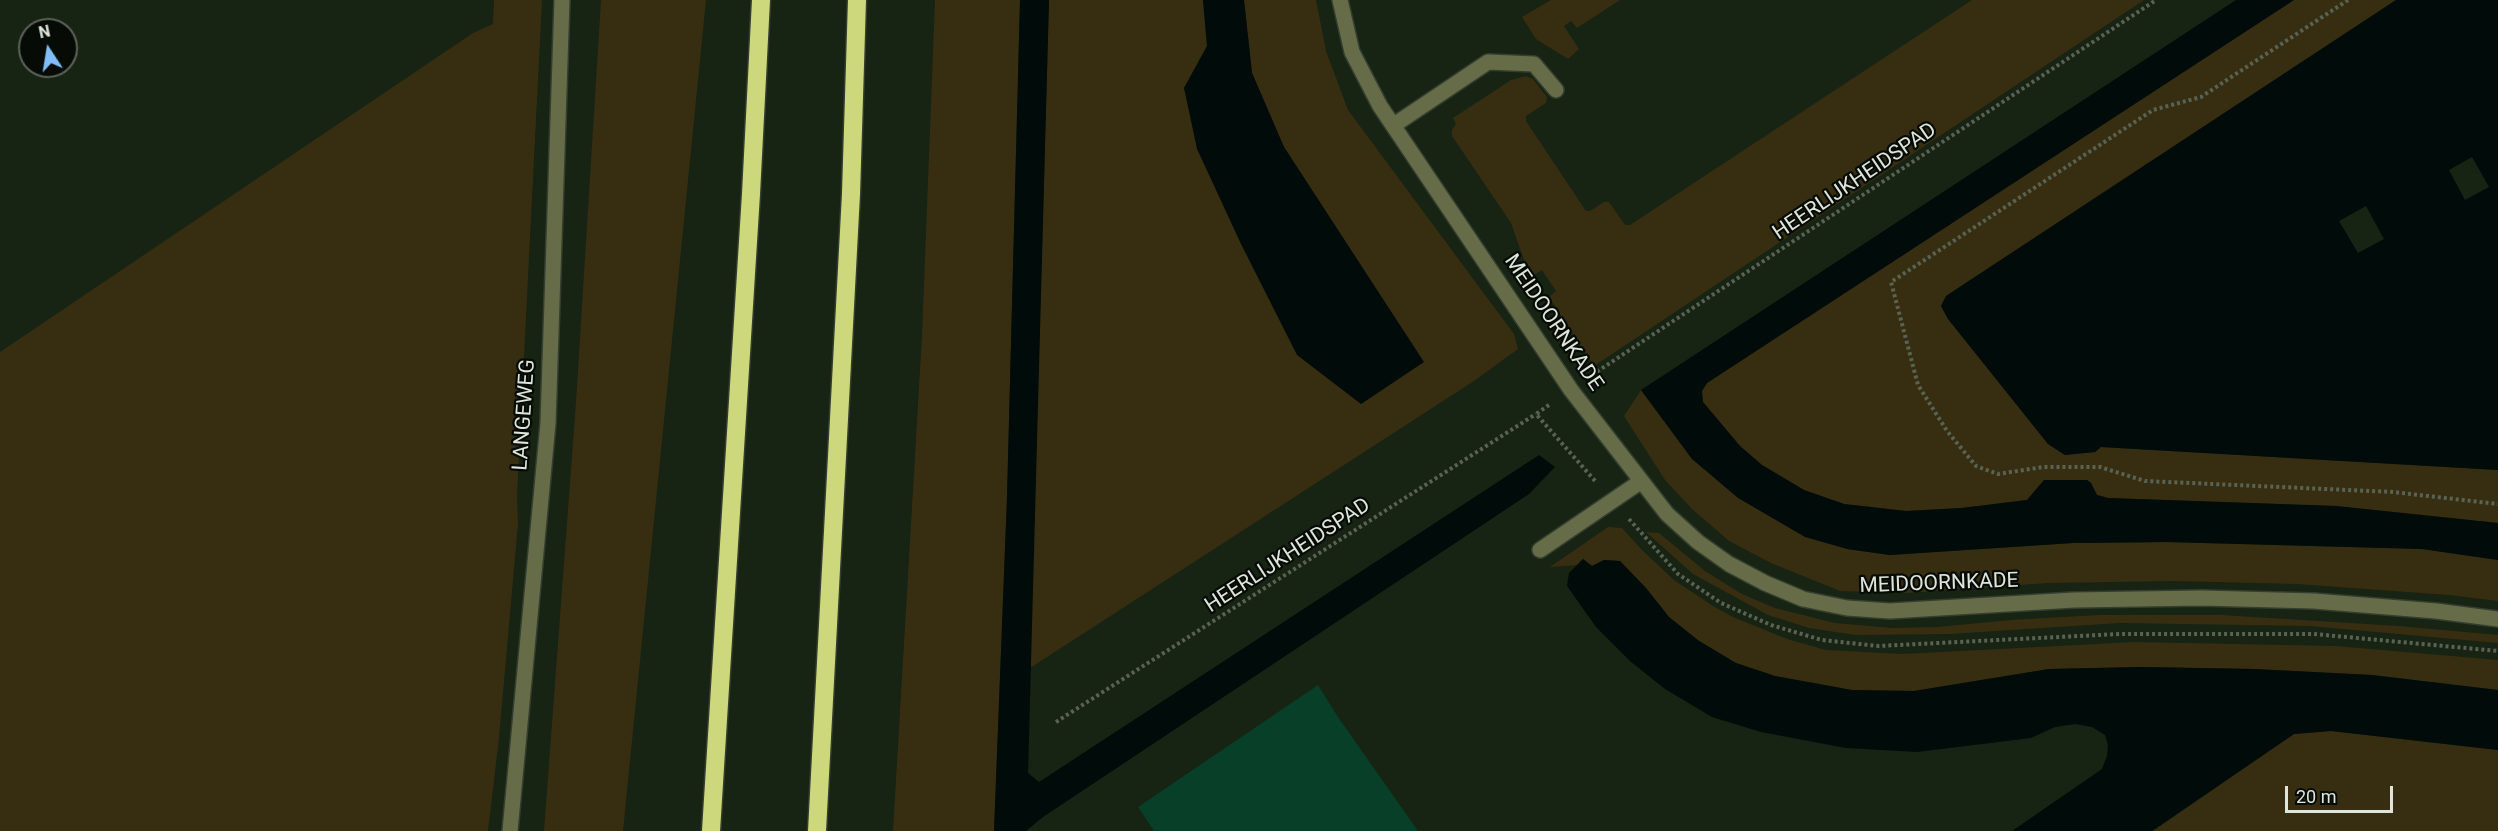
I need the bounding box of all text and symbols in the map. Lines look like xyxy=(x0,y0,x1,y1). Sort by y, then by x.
north arrow xyxy=(18,18,78,78)
text: N xyxy=(37,21,52,42)
street label: HEERLIJKHEIDSPAD xyxy=(1768,118,1942,246)
street label: MEIDOORNKADE xyxy=(1498,250,1608,396)
street label: LANGEWEG xyxy=(509,359,541,471)
street label: HEERLIJKHEIDSPAD xyxy=(1201,493,1375,619)
street label: MEIDOORNKADE xyxy=(1859,569,2019,599)
scale bar xyxy=(2288,774,2396,812)
text: 20 m xyxy=(2296,786,2336,807)

